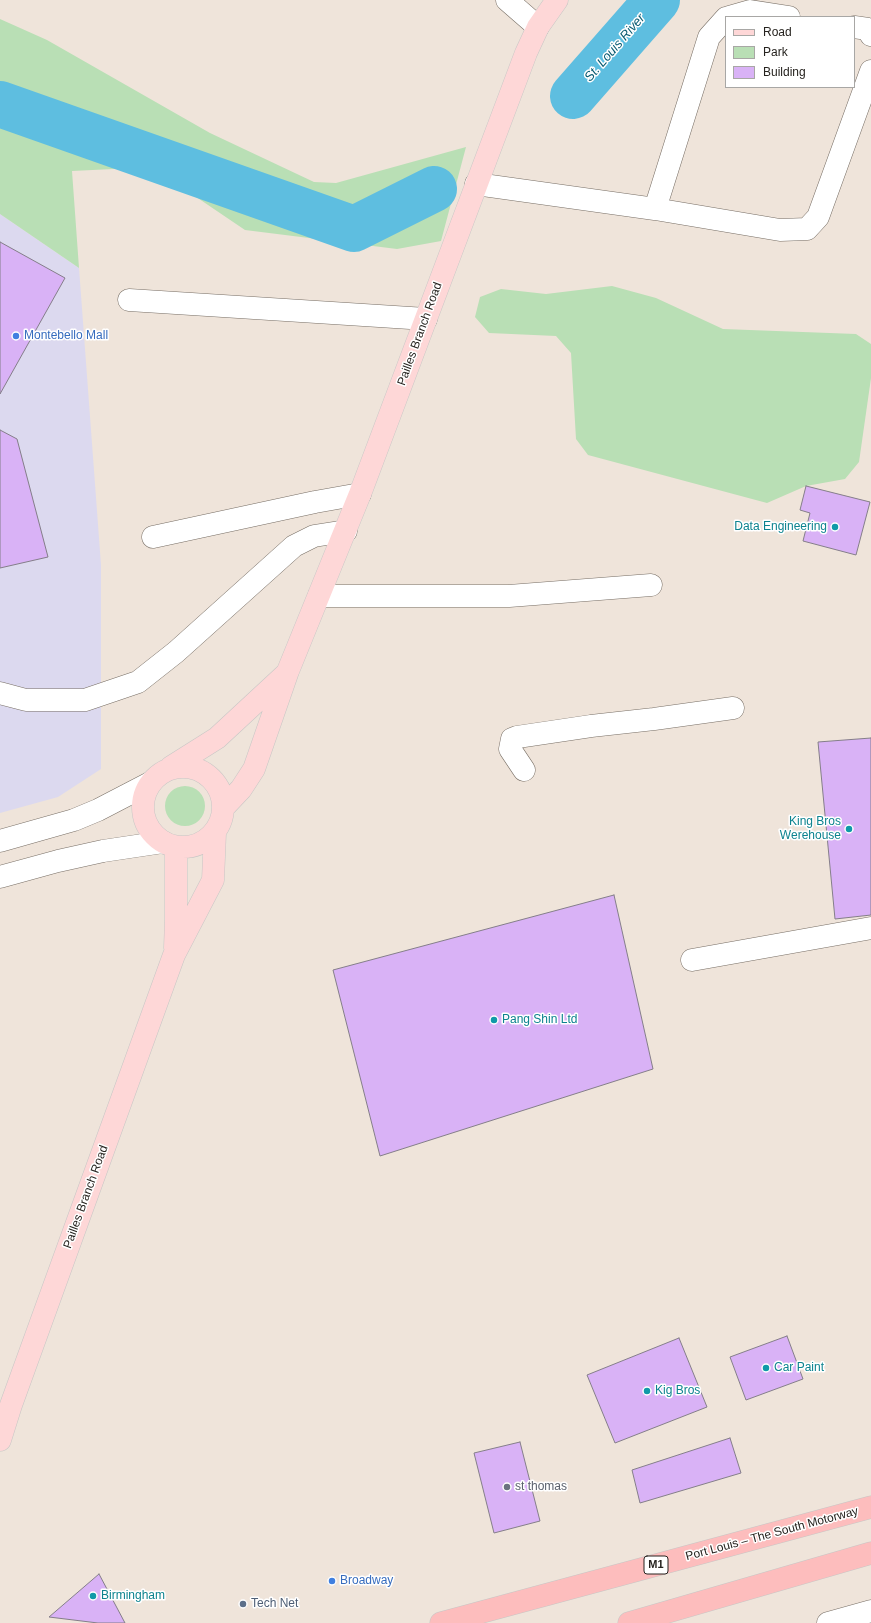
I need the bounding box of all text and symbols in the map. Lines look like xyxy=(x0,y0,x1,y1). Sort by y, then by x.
water label: St. Louis River xyxy=(581,11,649,85)
legend xyxy=(725,16,855,88)
text: Road xyxy=(763,25,792,39)
text: Park xyxy=(763,45,788,59)
text: Building xyxy=(763,65,806,79)
street label: Pailles Branch Road xyxy=(395,280,445,388)
place label: Montebello Mall xyxy=(24,329,108,343)
marker: Montebello Mall xyxy=(11,331,21,341)
place label: Data Engineering xyxy=(734,520,827,534)
marker: Data Engineering xyxy=(830,522,840,532)
place label: King Bros Werehouse xyxy=(780,815,841,843)
marker: King Bros Werehouse xyxy=(844,824,854,834)
place label: Pang Shin Ltd xyxy=(502,1013,577,1027)
marker: Pang Shin Ltd xyxy=(489,1015,499,1025)
street label: Pailles Branch Road xyxy=(61,1143,111,1251)
place label: Car Paint xyxy=(774,1361,824,1375)
marker: Car Paint xyxy=(761,1363,771,1373)
place label: Kig Bros xyxy=(655,1384,700,1398)
marker: Kig Bros xyxy=(642,1386,652,1396)
place label: st thomas xyxy=(515,1480,567,1494)
marker: st thomas xyxy=(502,1482,512,1492)
street label: Port Louis – The South Motorway xyxy=(684,1504,860,1564)
road number: M1 xyxy=(644,1556,668,1574)
place label: Broadway xyxy=(340,1574,393,1588)
marker: Broadway xyxy=(327,1576,337,1586)
place label: Birmingham xyxy=(101,1589,165,1603)
marker: Birmingham xyxy=(88,1591,98,1601)
place label: Tech Net xyxy=(251,1597,298,1611)
marker: Tech Net xyxy=(238,1599,248,1609)

